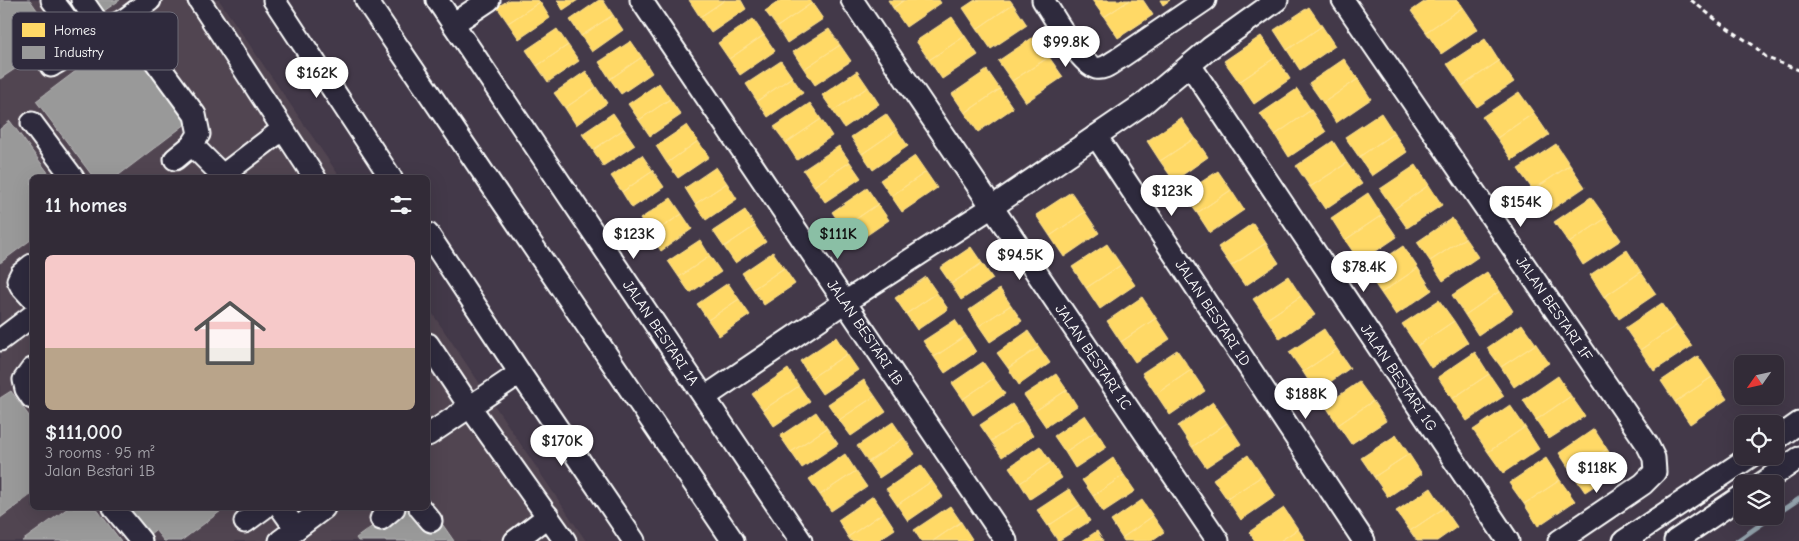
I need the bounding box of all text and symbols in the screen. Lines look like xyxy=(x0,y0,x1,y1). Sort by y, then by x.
legend xyxy=(12,12,178,70)
text: Homes xyxy=(54,22,96,39)
pin: $99.8K xyxy=(1025,26,1107,68)
text: $99.8K xyxy=(1043,33,1089,51)
text: Industry xyxy=(54,44,104,61)
pin: $162K xyxy=(282,56,352,99)
text: $162K xyxy=(296,64,338,82)
pin: $123K xyxy=(1137,174,1207,217)
text: $123K xyxy=(1152,182,1192,200)
pin: $154K xyxy=(1486,186,1556,228)
icon: filters xyxy=(387,191,415,219)
text: 11 homes xyxy=(45,193,127,217)
text: $154K xyxy=(1501,193,1541,211)
pin: $123K xyxy=(599,218,669,260)
pin: $111K xyxy=(803,218,873,260)
text: $123K xyxy=(614,225,654,243)
text: $111K xyxy=(819,225,857,243)
pin: $94.5K xyxy=(979,238,1061,281)
text: $94.5K xyxy=(997,246,1043,264)
pin: $78.4K xyxy=(1323,250,1405,293)
street label: JALAN BESTARI 1F xyxy=(1512,253,1597,365)
street label: JALAN BESTARI 1D xyxy=(1171,256,1255,369)
text: $78.4K xyxy=(1342,258,1386,276)
street label: JALAN BESTARI 1B xyxy=(823,276,907,389)
street label: JALAN BESTARI 1A xyxy=(619,277,703,389)
icon: home xyxy=(185,288,275,378)
street label: JALAN BESTARI 1C xyxy=(1051,301,1136,413)
street label: JALAN BESTARI 1G xyxy=(1357,321,1441,435)
north arrow xyxy=(1734,355,1784,405)
map controls xyxy=(1734,355,1784,525)
pin: $188K xyxy=(1271,378,1341,420)
text: $188K xyxy=(1285,385,1327,403)
button: locate xyxy=(1734,415,1784,465)
text: $111,000 xyxy=(45,420,122,444)
pin: $170K xyxy=(527,424,597,467)
text: $170K xyxy=(541,432,583,450)
text: 3 rooms · 95 m² xyxy=(45,444,155,462)
pin: $118K xyxy=(1562,452,1632,494)
text: $118K xyxy=(1577,459,1617,477)
text: Jalan Bestari 1B xyxy=(45,462,155,480)
button: layers xyxy=(1734,475,1784,525)

